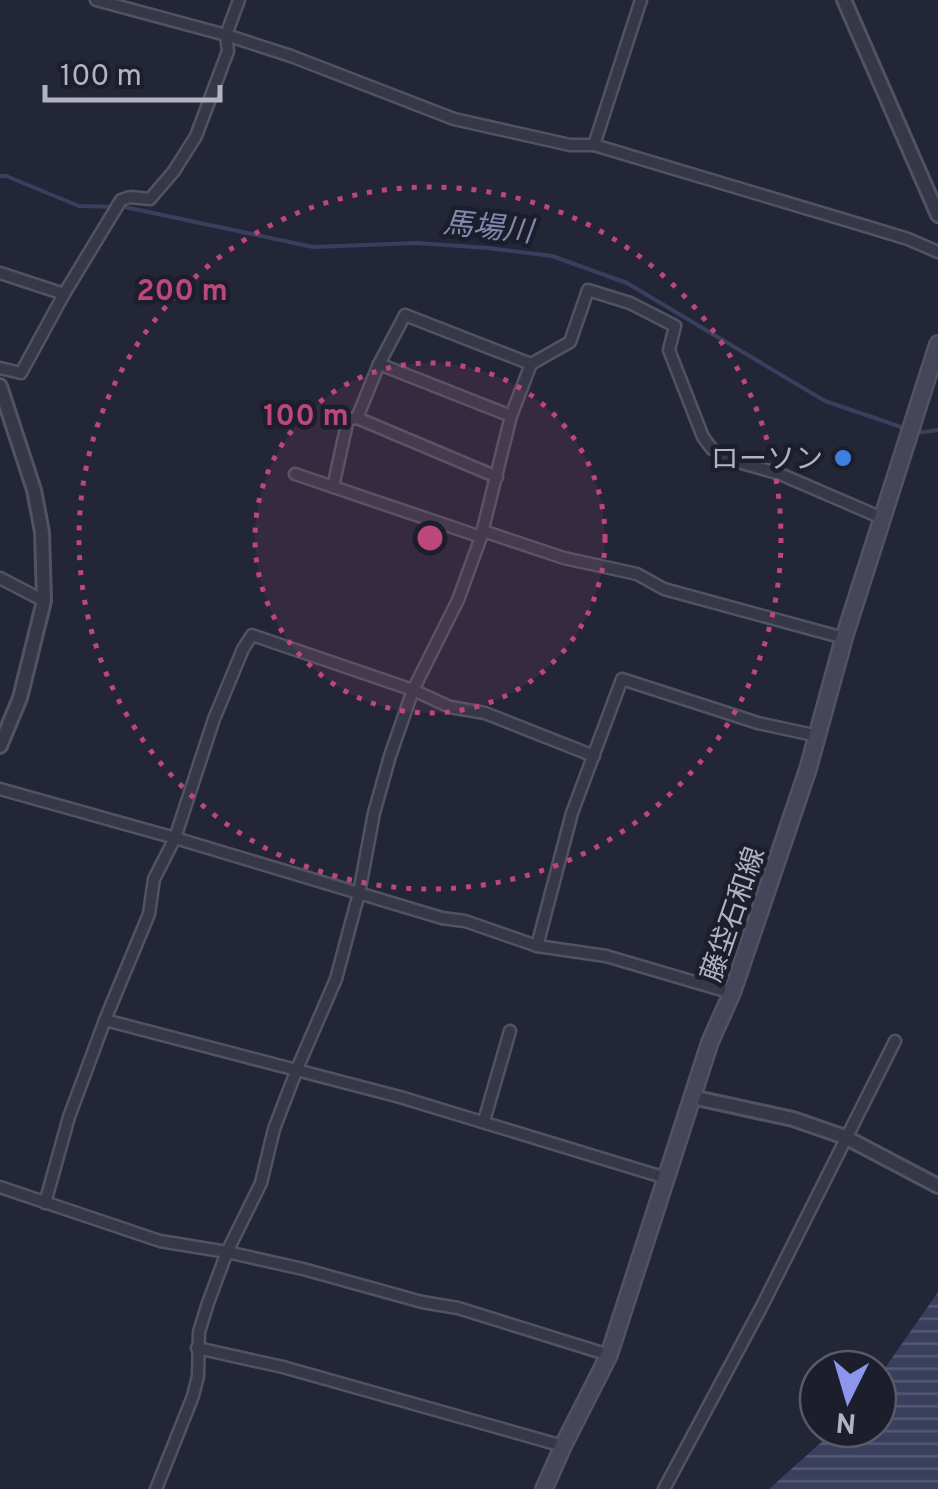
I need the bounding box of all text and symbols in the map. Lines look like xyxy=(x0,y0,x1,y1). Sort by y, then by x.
scale bar xyxy=(45,40,220,102)
text: 100 m xyxy=(60,59,142,96)
water label: 馬場川 xyxy=(441,206,537,253)
text: 200 m xyxy=(136,274,228,311)
text: 100 m xyxy=(263,399,349,436)
place label: ローソン xyxy=(711,443,823,479)
marker: ローソン xyxy=(832,447,854,469)
centre of rings xyxy=(412,520,448,556)
street label: 藤垈石和線 xyxy=(695,843,775,987)
north arrow xyxy=(798,1349,898,1449)
text: N xyxy=(834,1402,858,1440)

